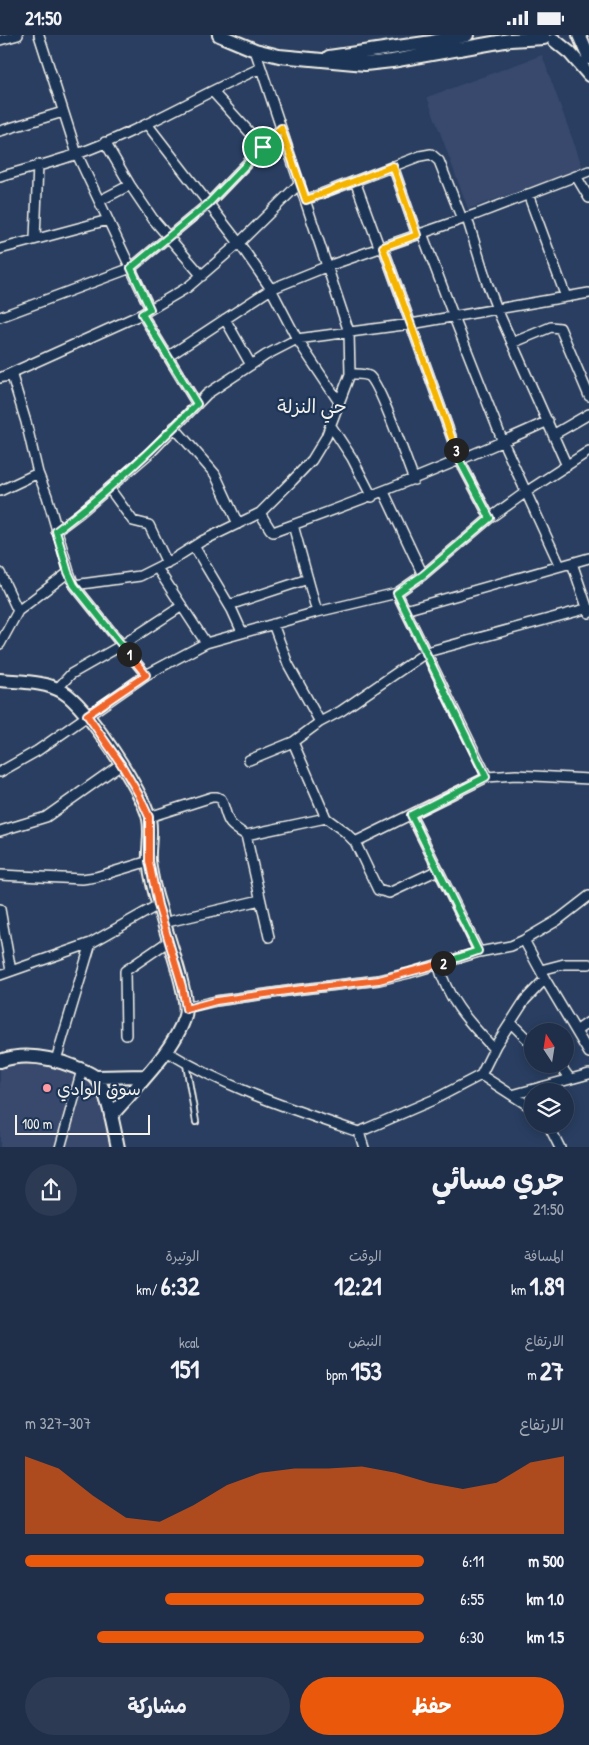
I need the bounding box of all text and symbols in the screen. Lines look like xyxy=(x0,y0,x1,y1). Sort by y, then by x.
text: 21:50 xyxy=(25,5,62,31)
pin xyxy=(242,126,284,168)
icon: arrive xyxy=(249,133,277,161)
district label: حي النزلة xyxy=(277,393,347,423)
pin: 3 xyxy=(444,437,468,463)
text: 3 xyxy=(453,441,460,460)
pin: 1 xyxy=(116,641,142,667)
text: 1 xyxy=(127,645,132,664)
pin: 2 xyxy=(430,951,456,975)
text: 2 xyxy=(440,954,447,973)
north arrow xyxy=(524,1023,574,1073)
map controls xyxy=(524,1023,574,1133)
place label: سوق الوادي xyxy=(57,1076,141,1102)
marker: سوق الوادي xyxy=(41,1082,53,1094)
button: layers xyxy=(524,1083,574,1133)
scale bar xyxy=(15,1113,150,1136)
text: 100 m xyxy=(22,1114,52,1133)
text: جري مسائي xyxy=(432,1160,564,1198)
button: share xyxy=(25,1164,77,1216)
text: 21:50 xyxy=(533,1198,564,1220)
text: الوتيرة xyxy=(166,1246,199,1265)
text: الوقت xyxy=(349,1246,382,1265)
text: المسافة xyxy=(524,1246,564,1265)
text: 6:32 xyxy=(161,1269,199,1303)
text: 12:21 xyxy=(334,1269,382,1303)
text: 1.89 xyxy=(530,1269,564,1303)
text: /km xyxy=(136,1280,161,1299)
text: km xyxy=(511,1280,530,1299)
text: النبض xyxy=(348,1331,382,1350)
text: الارتفاع xyxy=(525,1331,564,1350)
text: kcal xyxy=(179,1333,199,1352)
text: 151 xyxy=(171,1352,199,1386)
text: 153 xyxy=(351,1354,382,1388)
text: 27 xyxy=(540,1354,564,1388)
text: bpm xyxy=(326,1365,351,1384)
text: m xyxy=(527,1365,540,1384)
text: 307–327 m xyxy=(25,1412,91,1434)
text: الارتفاع xyxy=(519,1413,564,1435)
text: 6:11 xyxy=(462,1550,484,1572)
text: 500 m xyxy=(528,1550,564,1572)
text: 6:55 xyxy=(460,1588,484,1610)
text: 1.0 km xyxy=(526,1588,564,1610)
text: 6:30 xyxy=(460,1626,484,1648)
text: 1.5 km xyxy=(527,1626,564,1648)
button: مشاركة xyxy=(25,1677,290,1735)
button: حفظ xyxy=(300,1677,564,1735)

